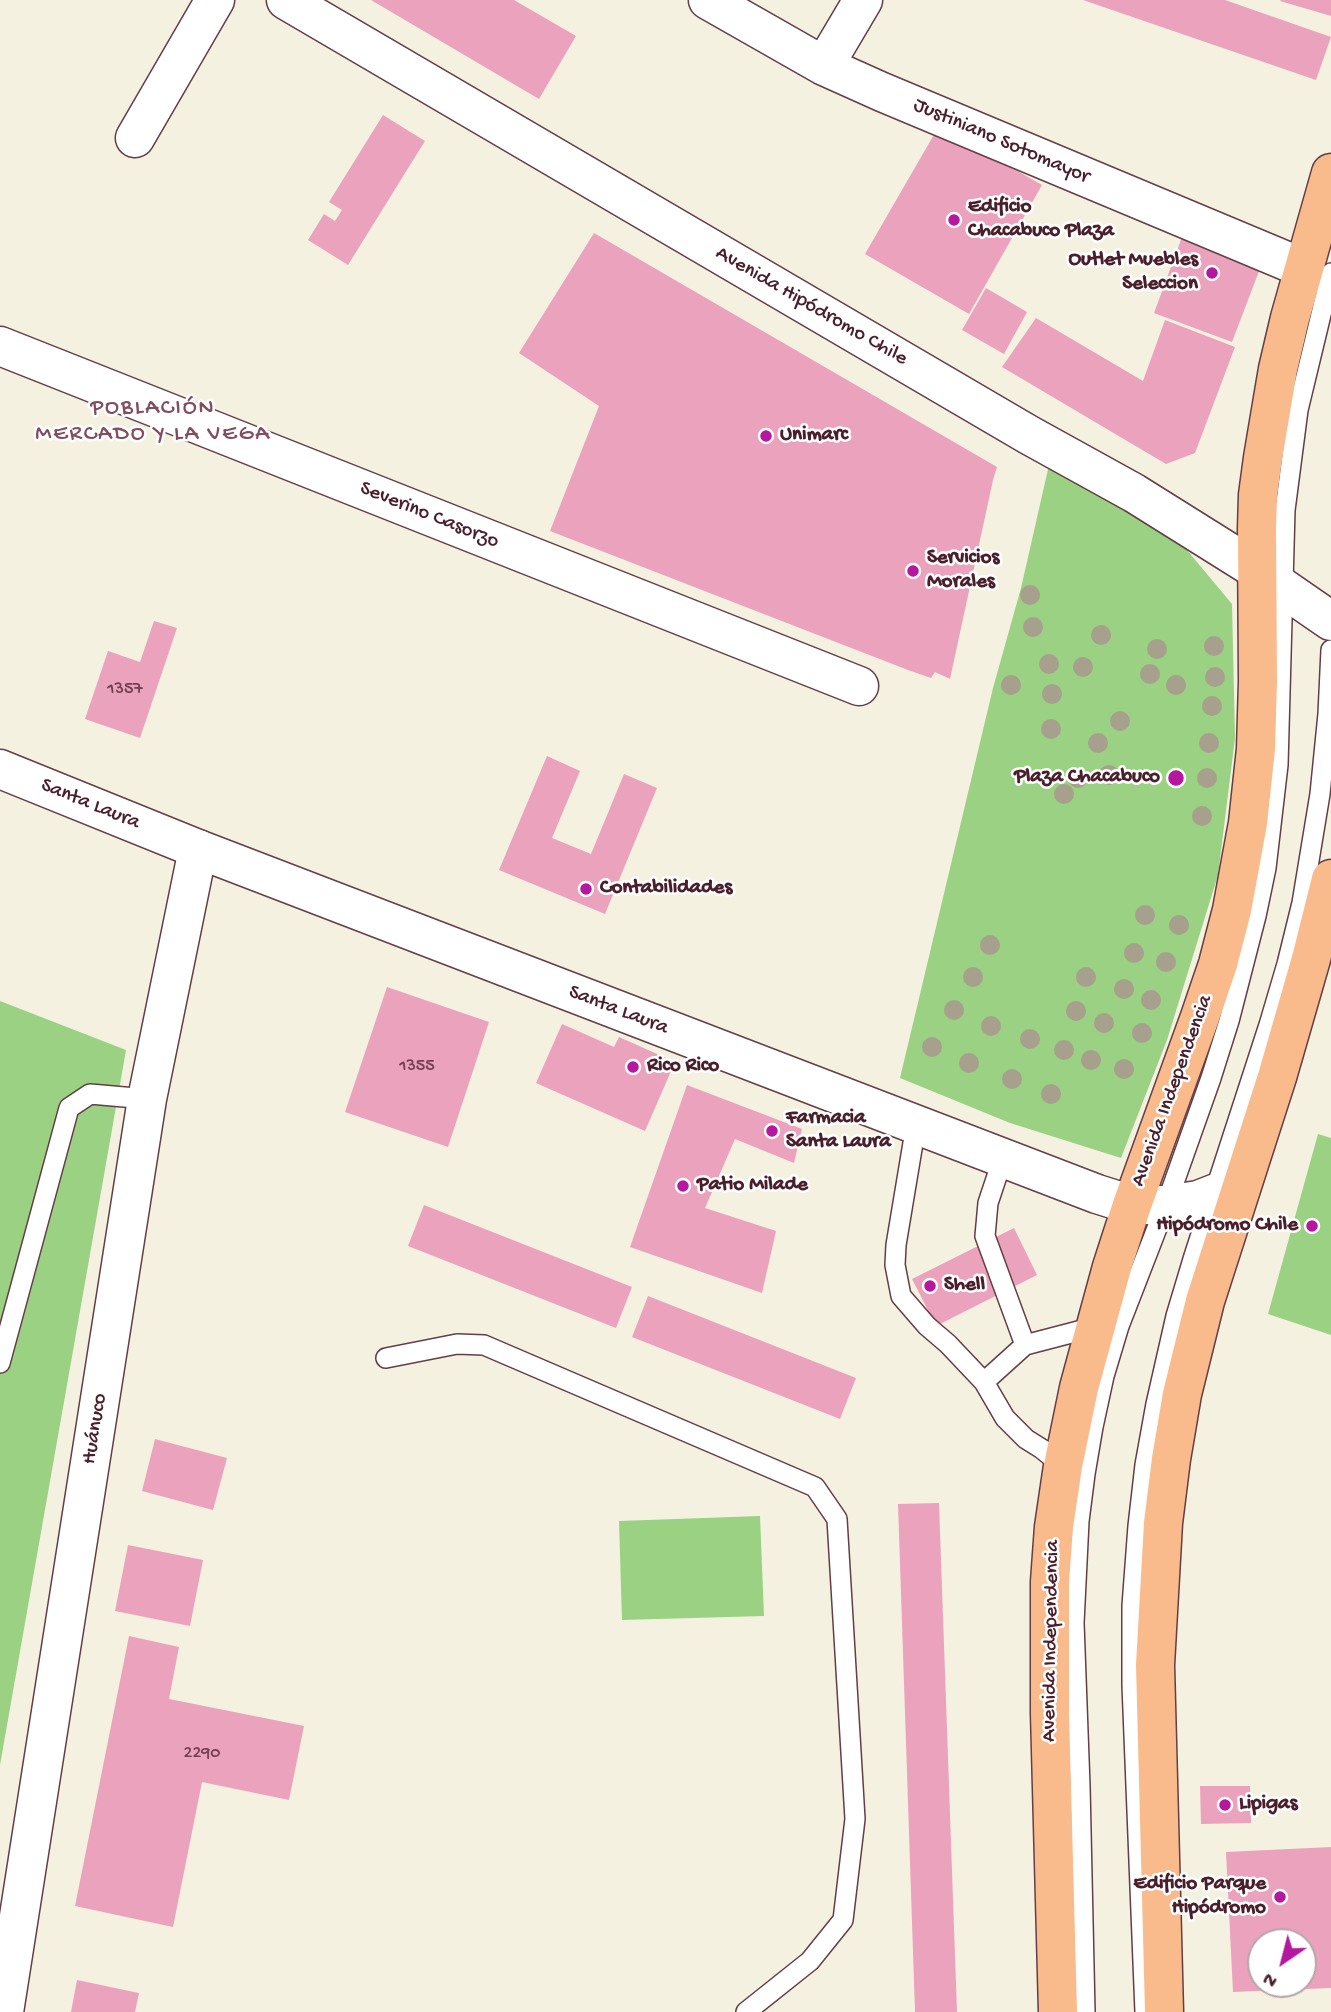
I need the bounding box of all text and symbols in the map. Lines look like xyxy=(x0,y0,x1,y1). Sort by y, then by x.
street label: Justiniano Sotomayor xyxy=(909,93,1093,191)
place label: Edificio Chacabuco Plaza xyxy=(968,195,1114,245)
marker: Edificio Chacabuco Plaza xyxy=(946,212,962,228)
street label: Avenida Hipódromo Chile xyxy=(710,242,912,372)
place label: Outlet Muebles Seleccion xyxy=(1068,248,1198,298)
marker: Outlet Muebles Seleccion xyxy=(1204,265,1220,281)
district label: POBLACIÓN MERCADO Y LA VEGA xyxy=(37,395,269,449)
place label: Unimarc xyxy=(780,423,848,449)
marker: Unimarc xyxy=(758,428,774,444)
street label: Severino Casorzo xyxy=(356,477,502,555)
place label: Servicios Morales xyxy=(927,546,999,596)
marker: Servicios Morales xyxy=(905,563,921,579)
house number: 1357 xyxy=(107,679,143,701)
place label: Plaza Chacabuco xyxy=(1014,765,1160,791)
marker: Plaza Chacabuco xyxy=(1166,768,1186,788)
street label: Santa Laura xyxy=(37,774,143,836)
place label: Contabilidades xyxy=(600,876,732,902)
marker: Contabilidades xyxy=(578,881,594,897)
street label: Santa Laura xyxy=(565,980,671,1042)
street label: Avenida Independencia xyxy=(1127,992,1219,1190)
place label: Rico Rico xyxy=(647,1054,719,1080)
house number: 1355 xyxy=(399,1056,435,1078)
marker: Rico Rico xyxy=(625,1059,641,1075)
place label: Farmacia Santa Laura xyxy=(786,1106,891,1156)
marker: Farmacia Santa Laura xyxy=(764,1123,780,1139)
place label: Patio Milade xyxy=(697,1173,808,1199)
marker: Patio Milade xyxy=(675,1178,691,1194)
place label: Hipódromo Chile xyxy=(1156,1213,1298,1239)
marker: Hipódromo Chile xyxy=(1304,1218,1320,1234)
place label: Shell xyxy=(944,1273,985,1299)
marker: Shell xyxy=(922,1278,938,1294)
street label: Huánuco xyxy=(78,1392,114,1466)
street label: Avenida Independencia xyxy=(1038,1540,1066,1742)
house number: 2290 xyxy=(184,1743,220,1765)
place label: Lipigas xyxy=(1239,1792,1297,1818)
marker: Lipigas xyxy=(1217,1797,1233,1813)
place label: Edificio Parque Hipódromo xyxy=(1134,1872,1266,1922)
marker: Edificio Parque Hipódromo xyxy=(1272,1889,1288,1905)
north arrow xyxy=(1247,1928,1317,1998)
text: N xyxy=(1259,1966,1282,1992)

